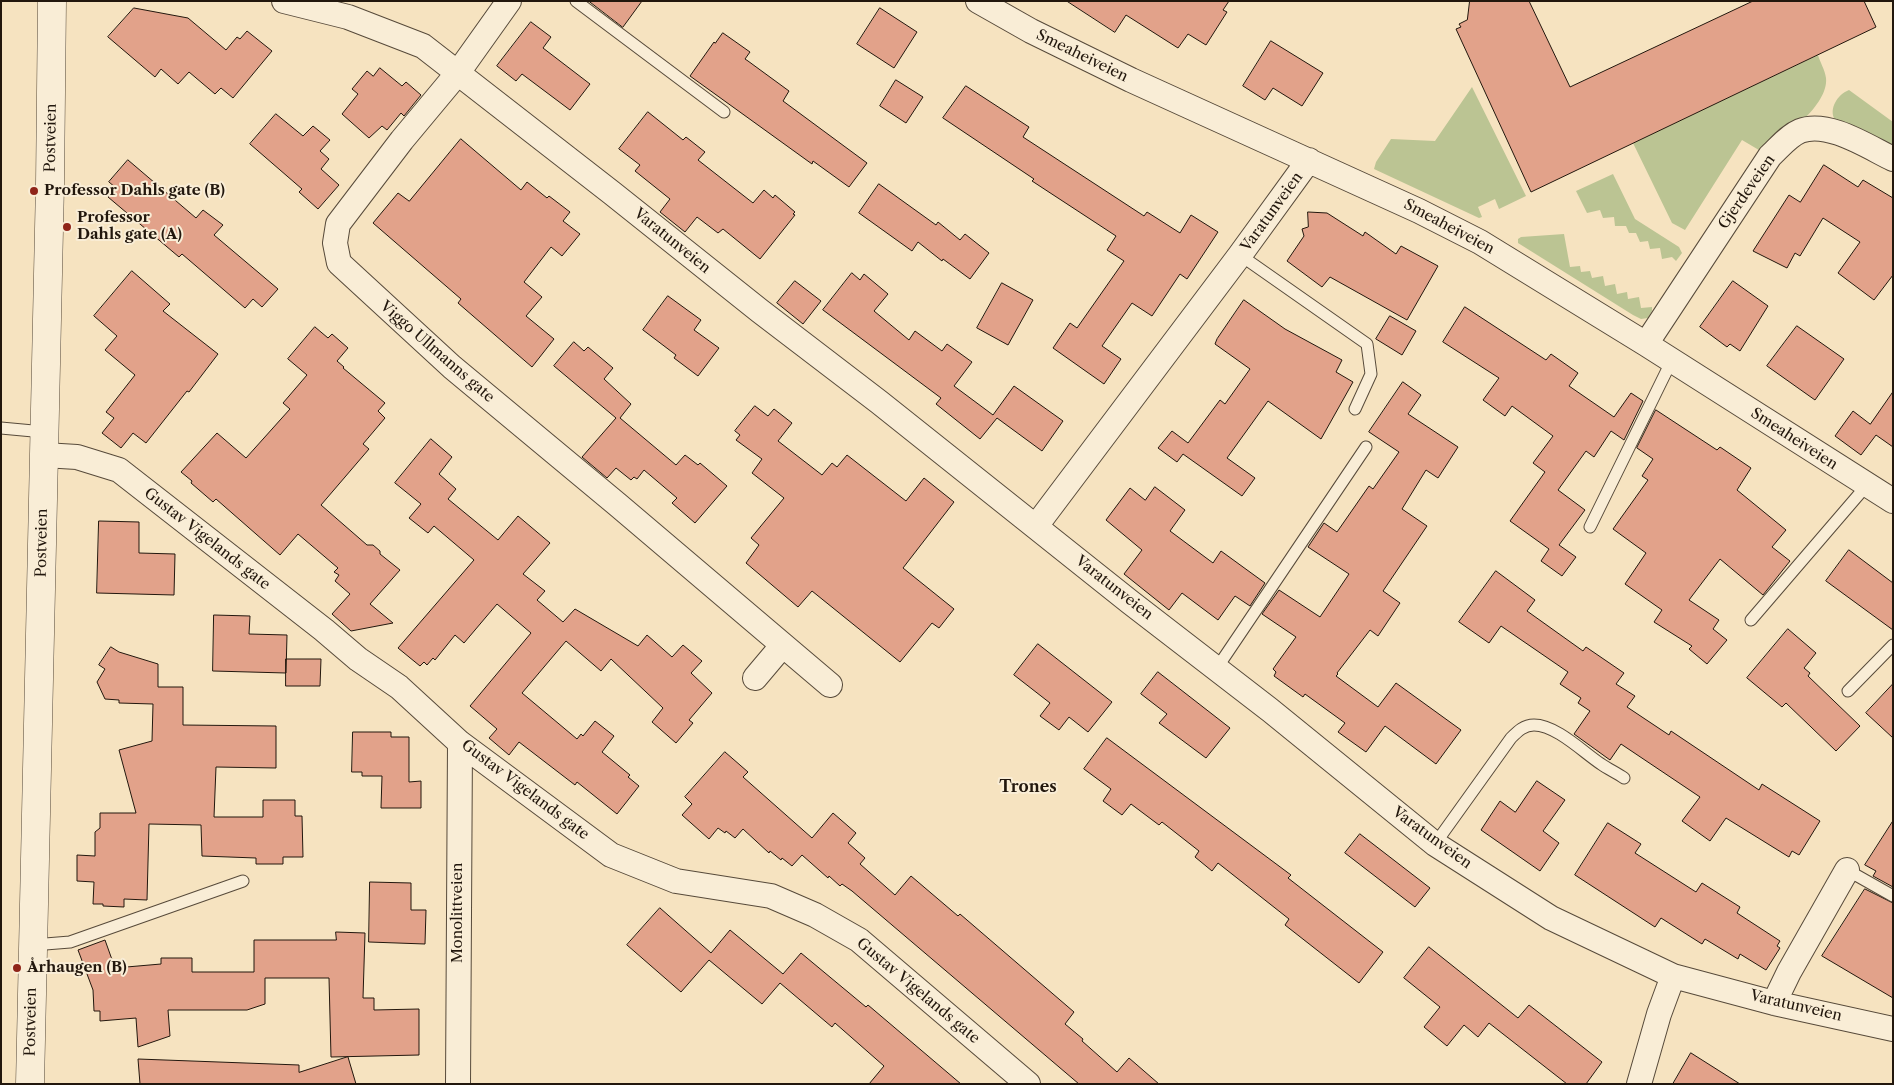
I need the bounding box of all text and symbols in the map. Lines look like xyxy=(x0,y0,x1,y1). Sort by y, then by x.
street label: Smeaheiveien xyxy=(1033,26,1131,86)
street label: Postveien xyxy=(41,103,61,173)
street label: Gjerdeveien xyxy=(1715,151,1779,233)
street label: Varatunveien xyxy=(1237,169,1307,255)
place label: Professor Dahls gate (B) xyxy=(44,182,225,200)
marker: Professor Dahls gate (B) xyxy=(28,185,40,197)
street label: Smeaheiveien xyxy=(1401,196,1497,258)
street label: Varatunveien xyxy=(630,205,714,277)
place label: Professor Dahls gate (A) xyxy=(77,209,182,244)
marker: Professor Dahls gate (A) xyxy=(61,221,73,233)
street label: Viggo Ullmanns gate xyxy=(376,298,498,406)
street label: Smeaheiveien xyxy=(1747,404,1841,474)
street label: Gustav Vigelands gate xyxy=(140,484,274,594)
street label: Postveien xyxy=(32,508,52,578)
street label: Varatunveien xyxy=(1072,552,1156,624)
street label: Gustav Vigelands gate xyxy=(458,736,592,844)
district label: Trones xyxy=(999,777,1057,797)
street label: Varatunveien xyxy=(1389,803,1475,873)
street label: Monolittveien xyxy=(449,863,467,963)
street label: Gustav Vigelands gate xyxy=(853,934,983,1048)
place label: Århaugen (B) xyxy=(27,959,127,977)
marker: Århaugen (B) xyxy=(11,962,23,974)
street label: Postveien xyxy=(21,987,41,1057)
street label: Varatunveien xyxy=(1748,987,1844,1025)

